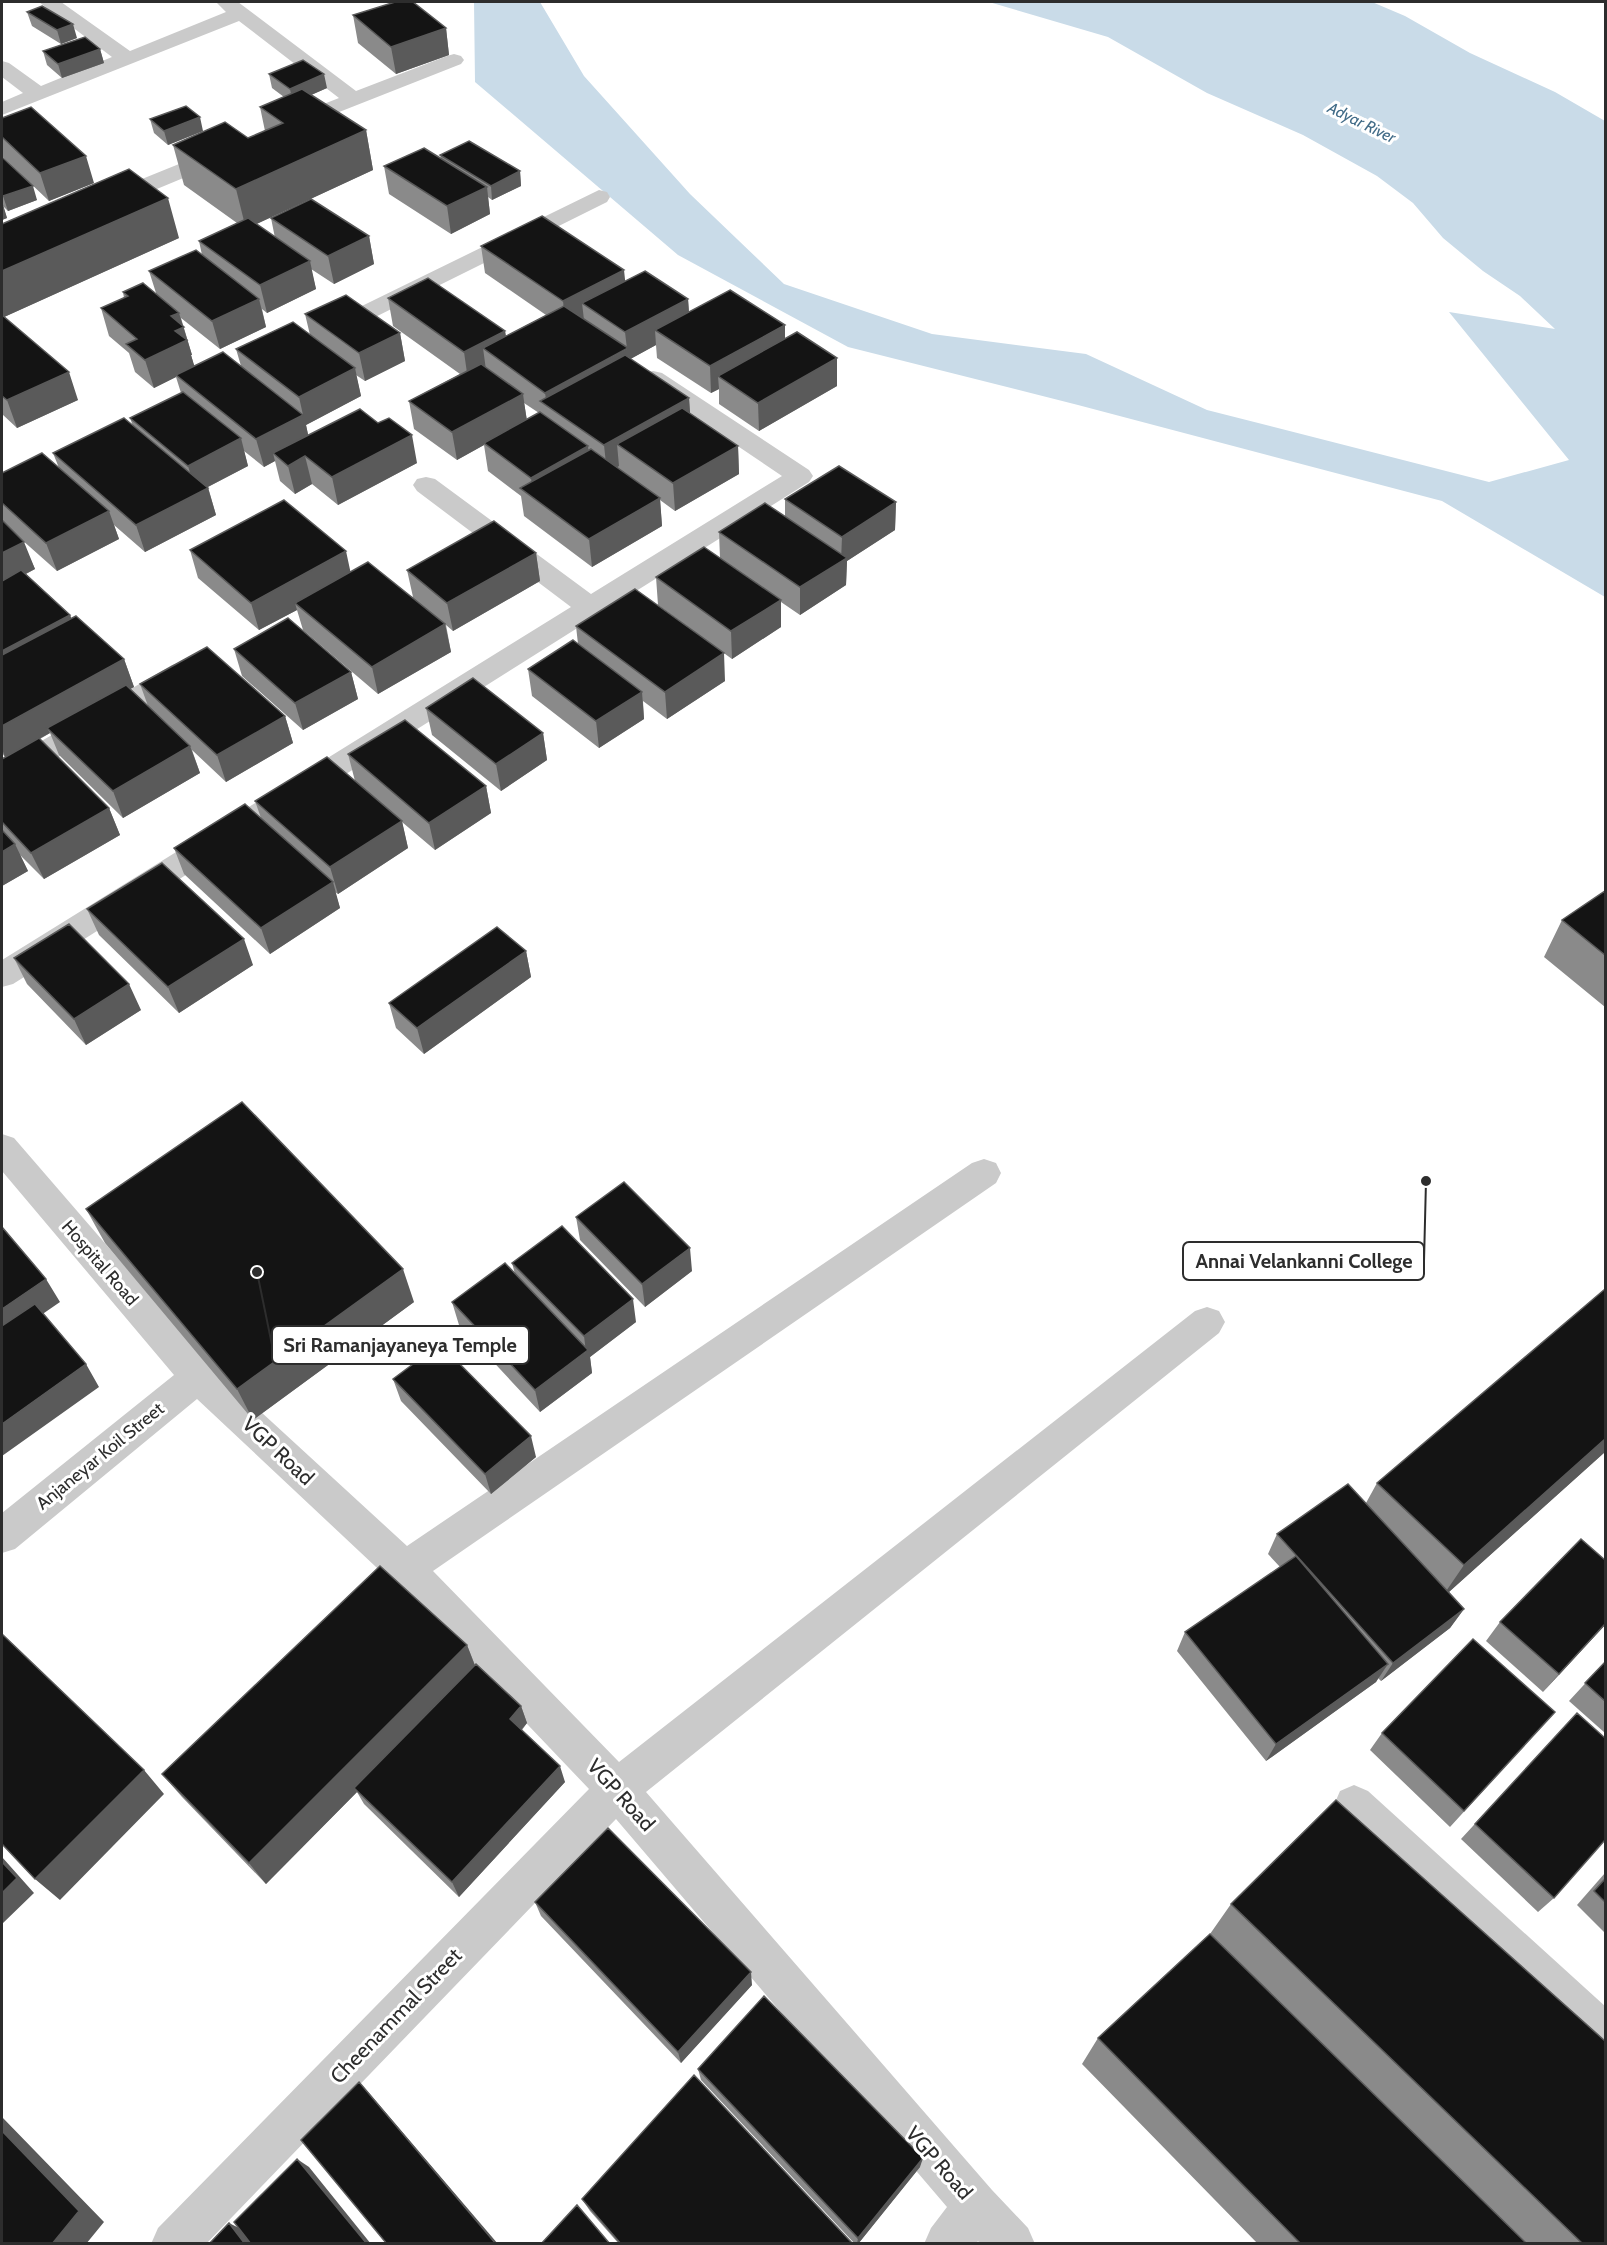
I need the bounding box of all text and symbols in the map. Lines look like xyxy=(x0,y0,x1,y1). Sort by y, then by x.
water label: Adyar River xyxy=(1324,97,1400,147)
street label: Hospital Road xyxy=(57,1216,143,1310)
callout: Annai Velankanni College xyxy=(1183,1242,1424,1280)
text: Annai Velankanni College xyxy=(1195,1249,1413,1273)
callout: Sri Ramanjayaneya Temple xyxy=(272,1326,529,1364)
text: Sri Ramanjayaneya Temple xyxy=(283,1333,517,1357)
street label: Anjaneyar Koil Street xyxy=(32,1398,168,1514)
street label: VGP Road xyxy=(237,1411,319,1490)
street label: VGP Road xyxy=(582,1753,660,1836)
street label: Cheenammal Street xyxy=(325,1943,467,2088)
street label: VGP Road xyxy=(901,2121,978,2204)

